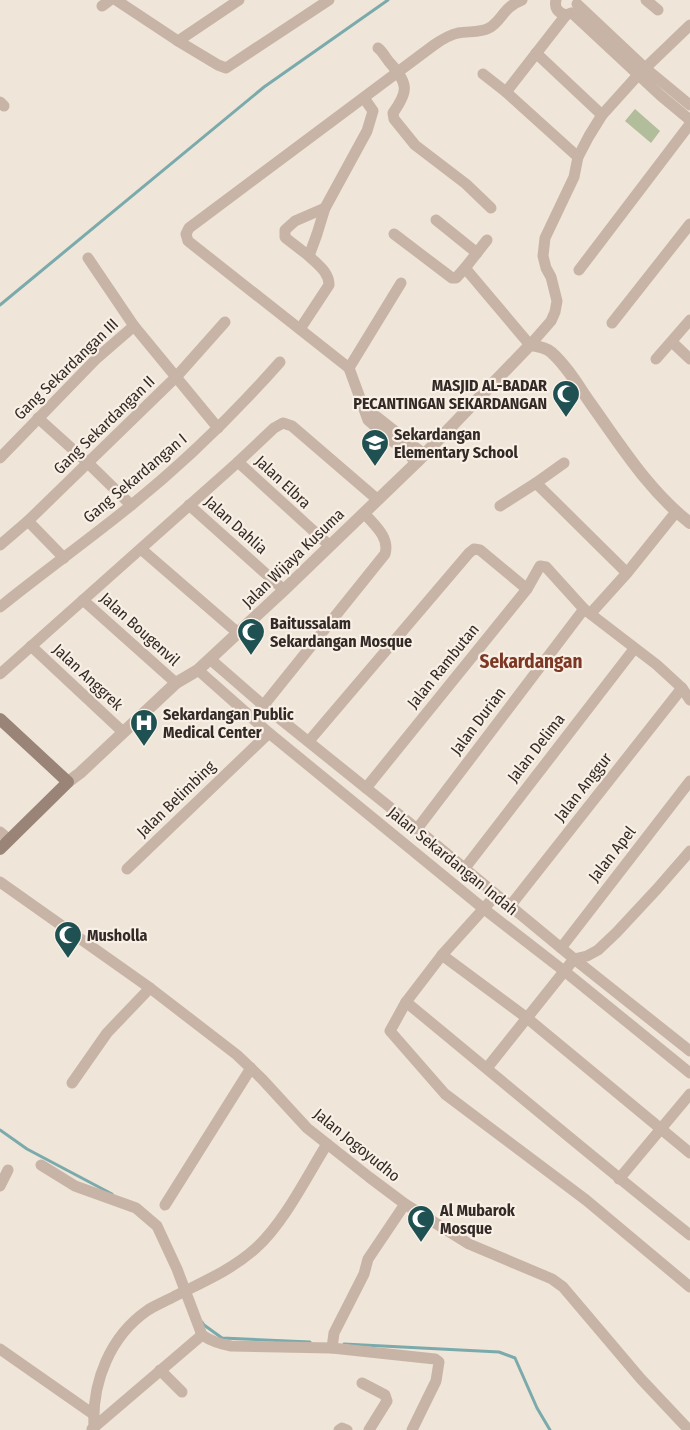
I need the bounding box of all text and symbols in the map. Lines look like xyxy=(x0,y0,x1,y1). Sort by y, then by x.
street label: Gang Sekardangan III xyxy=(10,314,122,424)
place label: MASJID AL-BADAR PECANTINGAN SEKARDANGAN xyxy=(353,376,548,413)
mosque icon: MASJID AL-BADAR PECANTINGAN SEKARDANGAN xyxy=(551,379,581,418)
place label: Sekardangan Elementary School xyxy=(394,425,519,462)
school or university icon: Sekardangan Elementary School xyxy=(360,428,390,467)
street label: Gang Sekardangan II xyxy=(79,429,191,527)
street label: Gang Sekardangan I xyxy=(79,429,191,527)
street label: Jalan Elbra xyxy=(251,451,315,513)
street label: Jalan Dahlia xyxy=(201,492,271,558)
street label: Jalan Wijaya Kusuma xyxy=(238,504,348,612)
street label: Jalan Bougenvil xyxy=(96,588,184,670)
place label: Baitussalam Sekardangan Mosque xyxy=(270,614,412,651)
mosque icon: Baitussalam Sekardangan Mosque xyxy=(236,617,266,656)
street label: Jalan Rambutan xyxy=(403,620,483,712)
street label: Jalan Anggrek xyxy=(49,640,127,715)
district label: Sekardangan xyxy=(480,650,582,673)
street label: Jalan Durian xyxy=(446,683,510,759)
place label: Sekardangan Public Medical Center xyxy=(163,705,294,742)
hospital icon: Sekardangan Public Medical Center xyxy=(129,708,159,747)
street label: Jalan Delima xyxy=(503,710,569,786)
street label: Jalan Anggur xyxy=(550,749,616,825)
street label: Jalan Belimbing xyxy=(133,756,220,841)
street label: Jalan Sekardangan Indah xyxy=(384,803,522,919)
street label: Jalan Apel xyxy=(584,822,640,886)
mosque icon: Musholla xyxy=(53,920,83,959)
place label: Musholla xyxy=(87,926,147,945)
street label: Jalan Jogoyudho xyxy=(310,1104,404,1186)
place label: Al Mubarok Mosque xyxy=(439,1201,516,1238)
mosque icon: Al Mubarok Mosque xyxy=(406,1204,436,1243)

